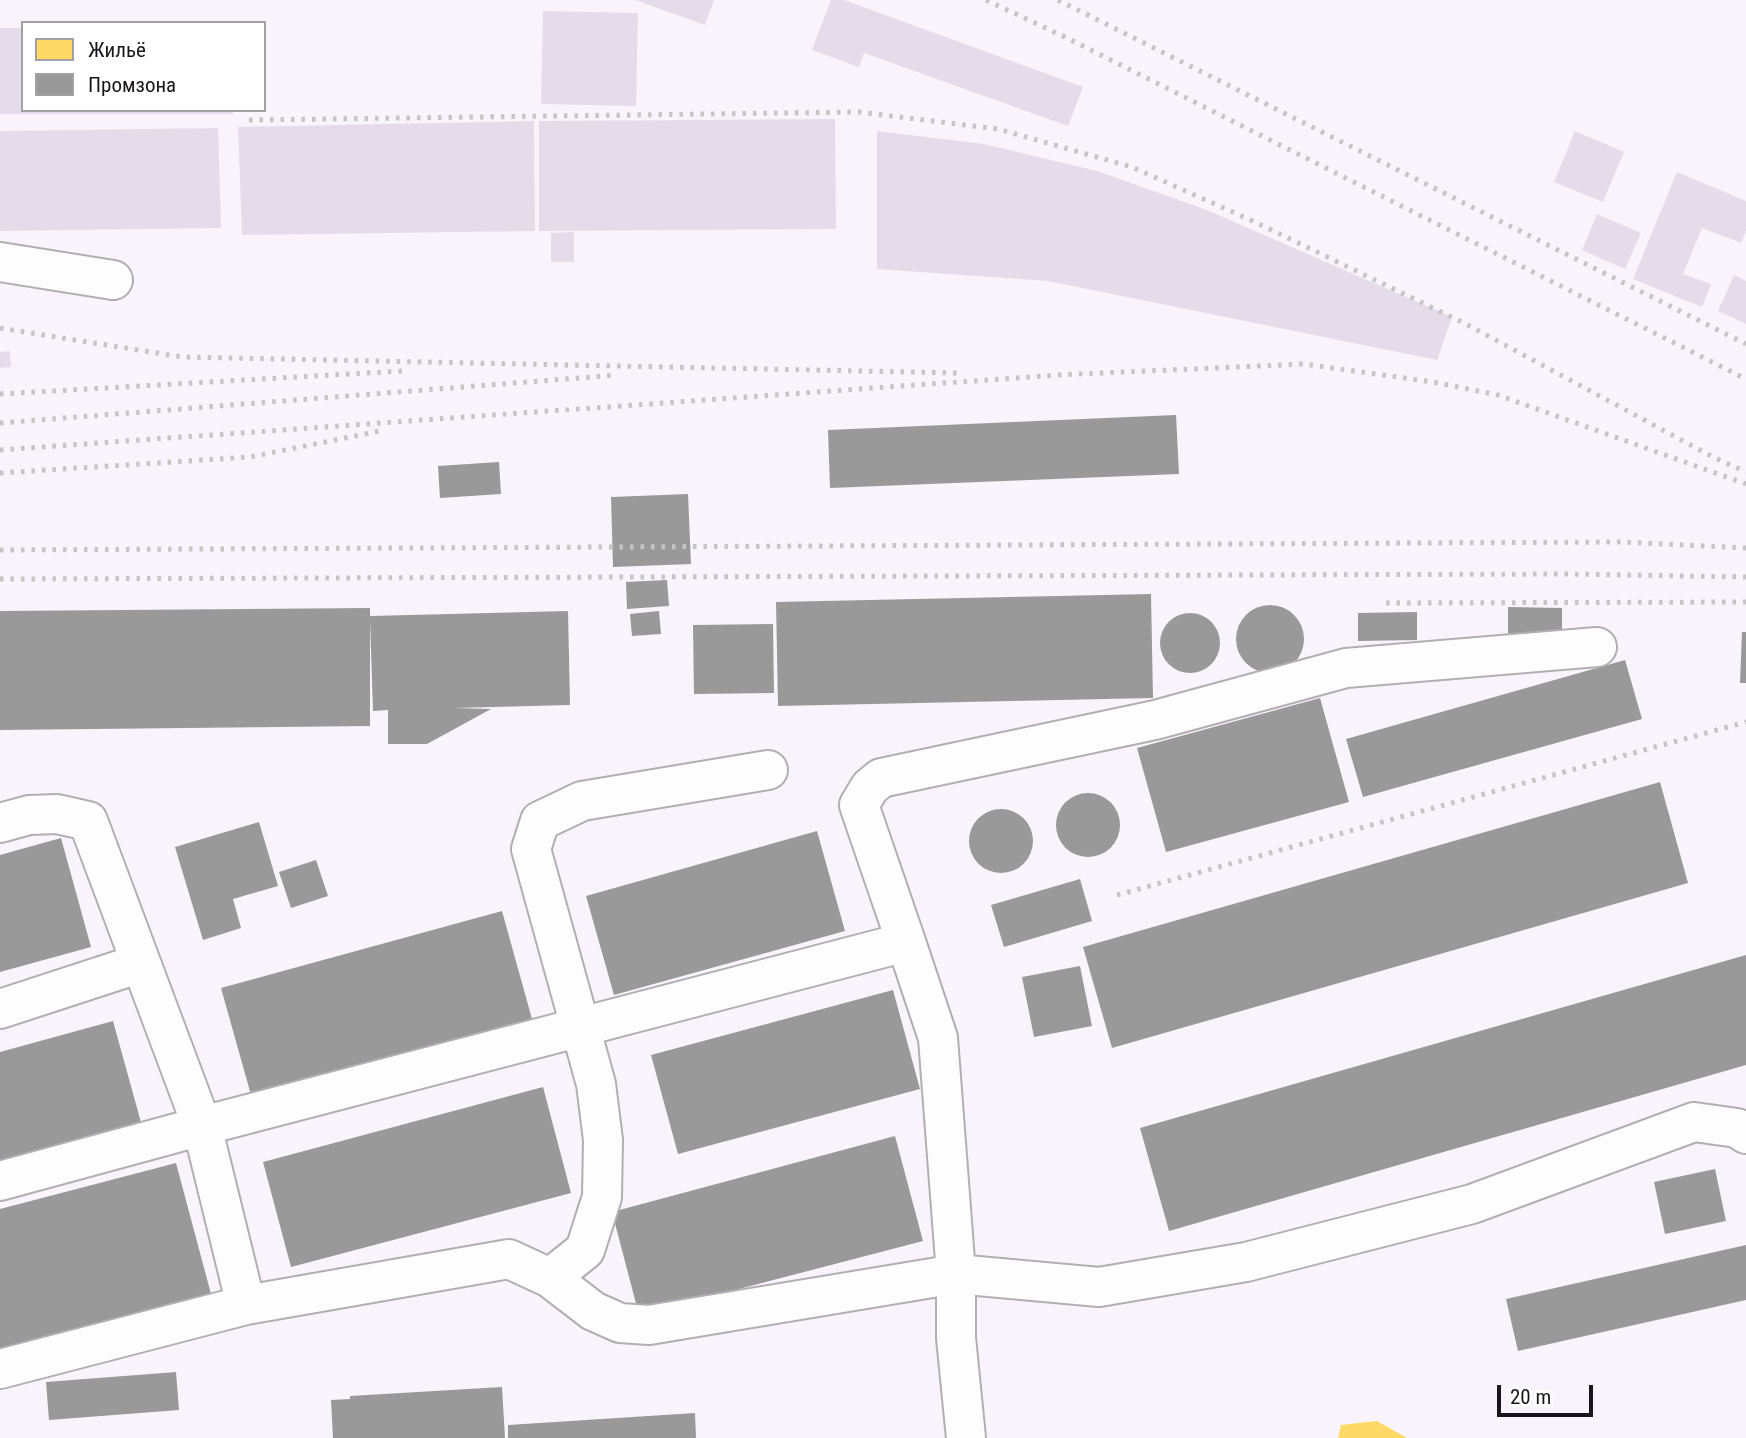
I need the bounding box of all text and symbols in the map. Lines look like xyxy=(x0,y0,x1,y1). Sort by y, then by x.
legend xyxy=(21,21,266,112)
text: Жильё xyxy=(88,38,146,62)
text: Промзона xyxy=(88,73,176,97)
scale bar xyxy=(1501,1372,1597,1416)
text: 20 m xyxy=(1510,1385,1551,1409)

